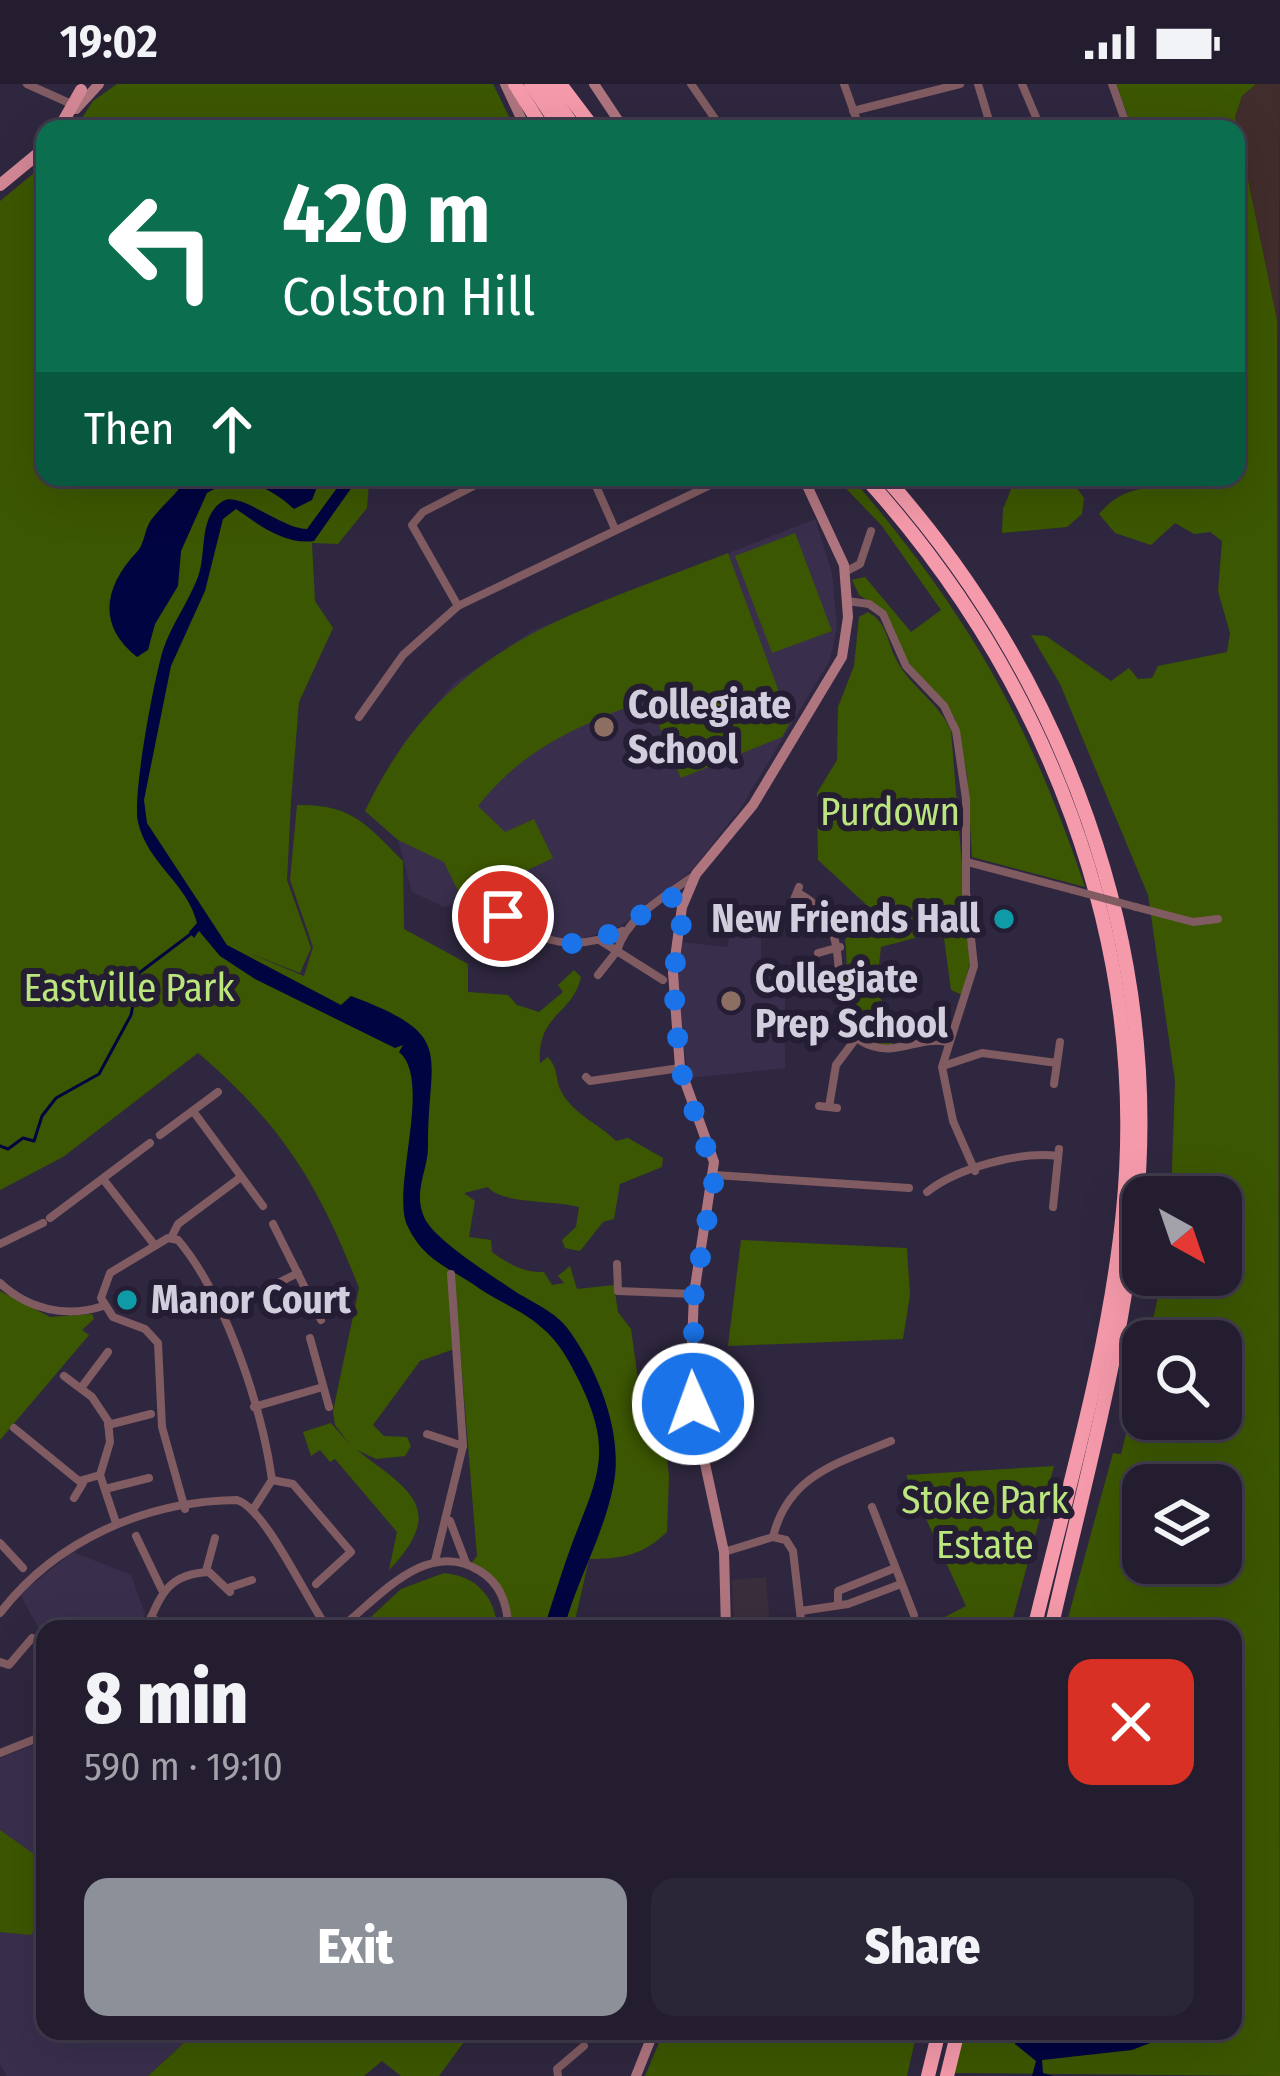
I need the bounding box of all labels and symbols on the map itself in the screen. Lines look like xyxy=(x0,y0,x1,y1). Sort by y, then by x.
place label: Collegiate School xyxy=(628,682,791,773)
marker: Collegiate School xyxy=(591,714,617,740)
park label: Purdown xyxy=(820,789,960,835)
pin xyxy=(452,865,554,967)
place label: New Friends Hall xyxy=(711,896,980,942)
marker: New Friends Hall xyxy=(991,906,1017,932)
place label: Collegiate Prep School xyxy=(755,956,948,1047)
park label: Eastville Park xyxy=(23,965,235,1011)
marker: Collegiate Prep School xyxy=(718,988,744,1014)
north arrow xyxy=(1122,1176,1242,1296)
place label: Manor Court xyxy=(151,1277,352,1323)
marker: Manor Court xyxy=(114,1287,140,1313)
position arrow xyxy=(630,1341,756,1467)
park label: Stoke Park Estate xyxy=(901,1477,1070,1568)

